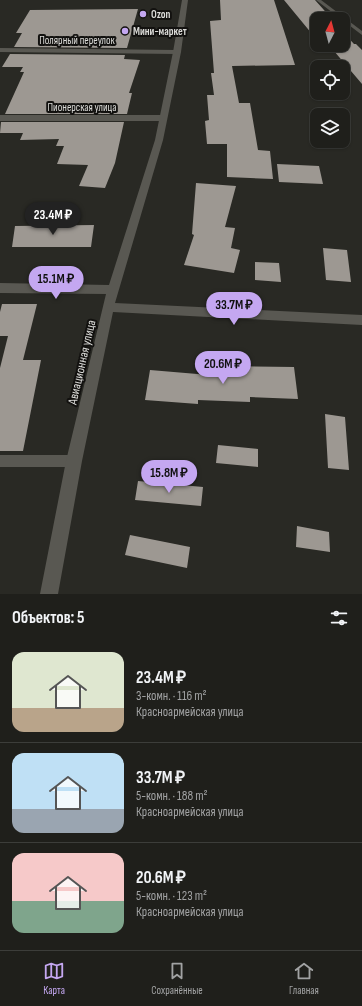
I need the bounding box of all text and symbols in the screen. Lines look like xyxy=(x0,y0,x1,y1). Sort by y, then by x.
place label: Ozon xyxy=(151,8,171,21)
marker: Ozon xyxy=(138,9,148,19)
north arrow xyxy=(310,12,350,52)
map controls xyxy=(310,12,350,148)
place label: Мини-маркет xyxy=(133,25,187,38)
marker: Мини-маркет xyxy=(120,26,130,36)
street label: Полярный переулок xyxy=(39,34,116,47)
button: locate xyxy=(310,60,350,100)
street label: Пионерская улица xyxy=(48,101,116,114)
button: layers xyxy=(310,108,350,148)
pin: 23.4M ₽ xyxy=(16,202,90,236)
text: 23.4M ₽ xyxy=(34,207,72,223)
pin: 15.1M ₽ xyxy=(19,266,93,300)
text: 15.1M ₽ xyxy=(38,271,74,287)
pin: 33.7M ₽ xyxy=(197,292,271,326)
text: 33.7M ₽ xyxy=(215,297,253,313)
street label: Авиационная улица xyxy=(64,318,99,407)
pin: 20.6M ₽ xyxy=(186,351,260,385)
text: 20.6M ₽ xyxy=(204,356,242,372)
pin: 15.8M ₽ xyxy=(132,460,206,494)
text: 15.8M ₽ xyxy=(150,465,188,481)
icon: filters xyxy=(328,607,350,629)
text: Объектов: 5 xyxy=(12,608,85,628)
icon: home xyxy=(44,668,92,716)
text: 23.4M ₽ xyxy=(136,668,186,688)
text: 3-комн. · 116 m² xyxy=(136,688,207,704)
text: Красноармейская улица xyxy=(136,704,243,720)
text: 33.7M ₽ xyxy=(136,768,185,788)
icon: home xyxy=(44,769,92,817)
text: 5-комн. · 188 m² xyxy=(136,788,208,804)
text: Красноармейская улица xyxy=(136,804,243,820)
text: 20.6M ₽ xyxy=(136,868,186,888)
icon: home xyxy=(44,869,92,917)
text: 5-комн. · 123 m² xyxy=(136,888,207,904)
text: Красноармейская улица xyxy=(136,904,243,920)
tab: Карта xyxy=(43,960,65,997)
tab: Сохранённые xyxy=(151,960,203,997)
tab: Главная xyxy=(289,960,319,997)

